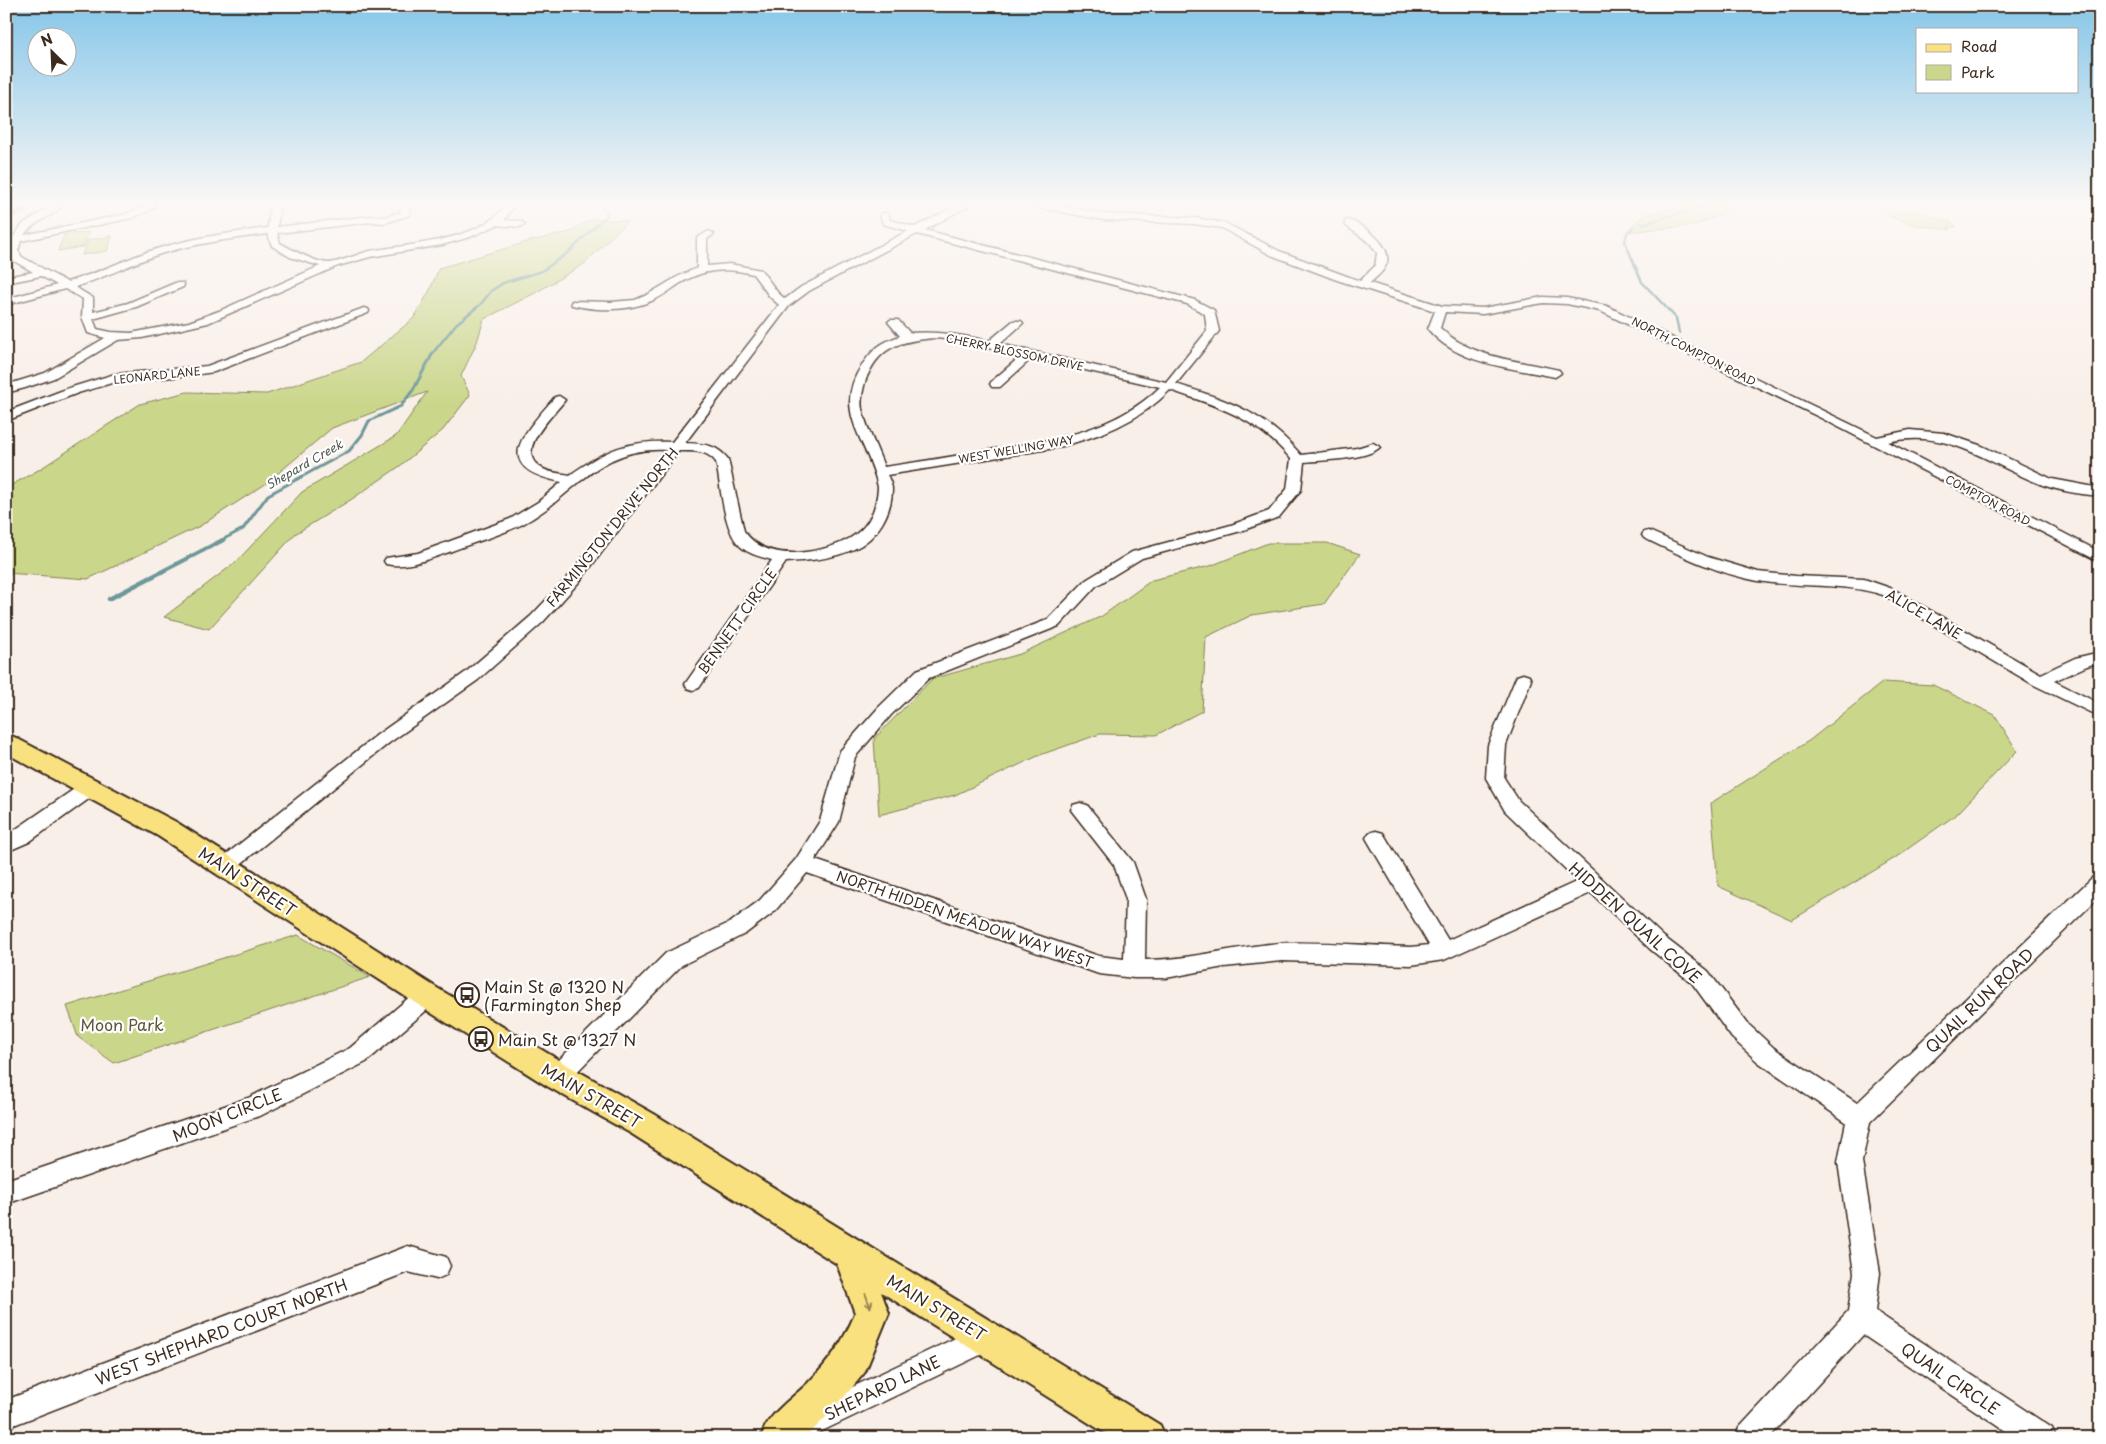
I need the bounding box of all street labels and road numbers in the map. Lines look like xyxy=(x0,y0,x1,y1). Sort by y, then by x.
street label: NORTH COMPTON ROAD xyxy=(1629,312,1759,390)
street label: CHERRY BLOSSOM DRIVE xyxy=(944,329,1086,375)
street label: LEONARD LANE xyxy=(113,362,201,388)
street label: WEST WELLING WAY xyxy=(957,430,1075,468)
street label: FARMINGTON DRIVE NORTH xyxy=(541,443,683,611)
street label: COMPTON ROAD xyxy=(1942,470,2034,530)
street label: BENNETT CIRCLE xyxy=(692,563,782,678)
street label: ALICE LANE xyxy=(1882,584,1966,644)
street label: MAIN STREET xyxy=(194,840,302,922)
street label: HIDDEN QUAIL COVE xyxy=(1564,856,1708,988)
street label: NORTH HIDDEN MEADOW WAY WEST xyxy=(834,865,1097,973)
street label: QUAIL RUN ROAD xyxy=(1919,942,2039,1058)
street label: MAIN STREET xyxy=(537,1057,647,1133)
street label: MOON CIRCLE xyxy=(168,1081,286,1147)
street label: MAIN STREET xyxy=(883,1268,991,1346)
street label: WEST SHEPHARD COURT NORTH xyxy=(91,1272,351,1390)
street label: QUAIL CIRCLE xyxy=(1897,1336,2005,1420)
street label: SHEPARD LANE xyxy=(820,1348,944,1426)

